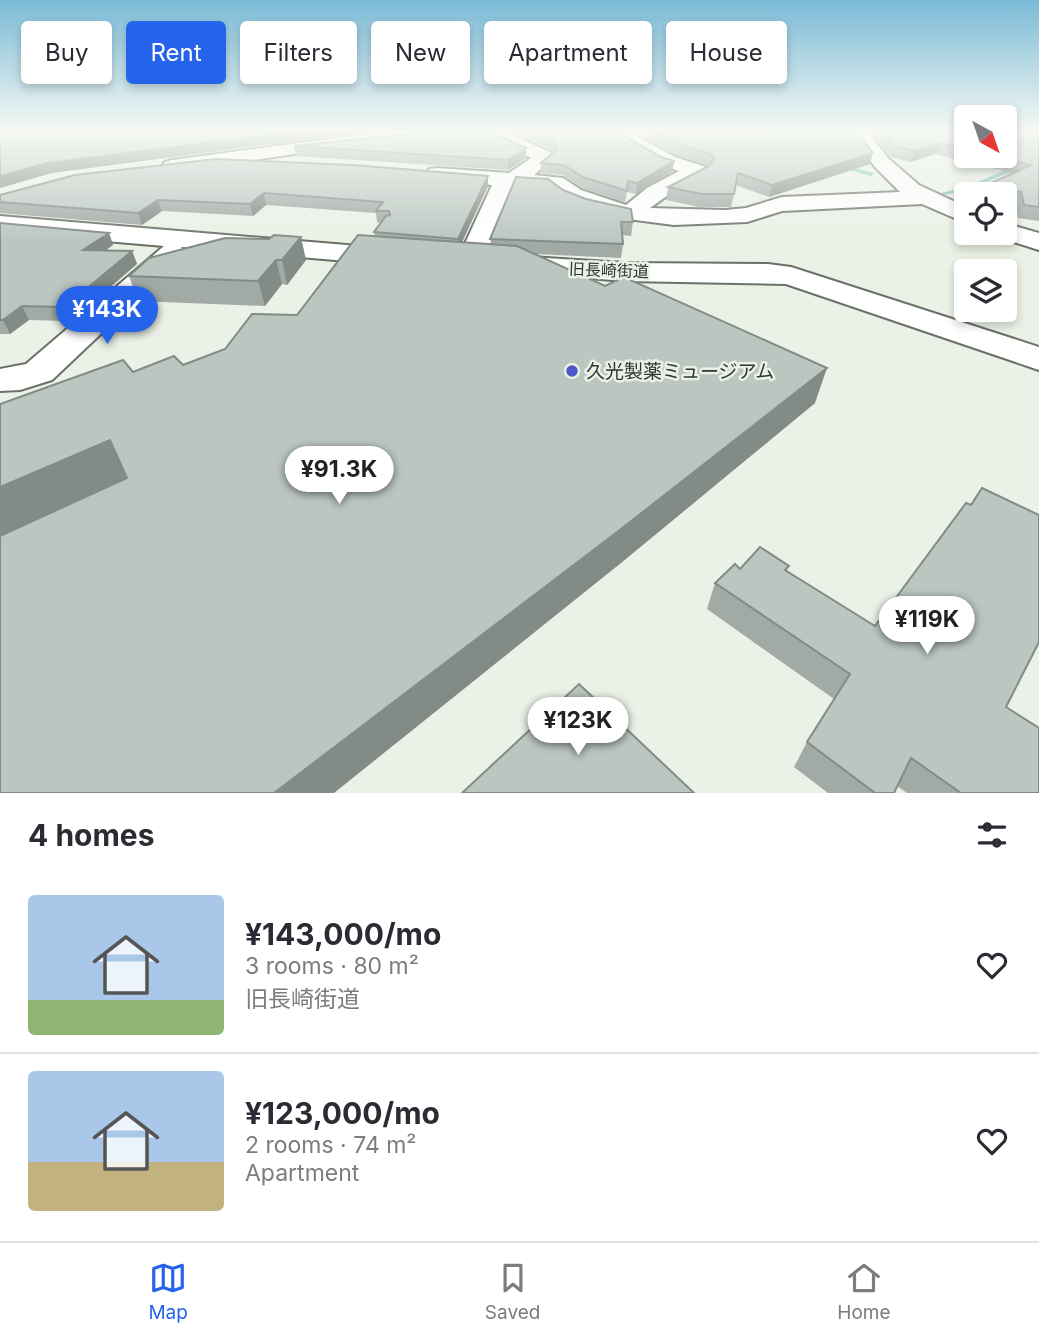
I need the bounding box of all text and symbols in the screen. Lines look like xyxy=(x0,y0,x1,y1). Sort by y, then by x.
chip: Buy xyxy=(21,21,112,84)
chip: Rent xyxy=(126,21,226,84)
chip: Filters xyxy=(240,21,357,84)
chip: New xyxy=(371,21,470,84)
chip: Apartment xyxy=(484,21,652,84)
chip: House xyxy=(666,21,787,84)
north arrow xyxy=(954,105,1017,168)
map controls xyxy=(954,105,1017,322)
button: locate xyxy=(954,182,1017,245)
street label: 旧長崎街道 xyxy=(569,259,649,281)
button: layers xyxy=(954,259,1017,322)
pin: ¥143K xyxy=(58,286,156,346)
text: ¥143K xyxy=(72,295,142,323)
place label: 久光製薬ミュージアム xyxy=(586,360,774,383)
marker: 久光製薬ミュージアム xyxy=(564,363,580,379)
pin: ¥91.3K xyxy=(282,447,396,506)
text: ¥91.3K xyxy=(301,455,377,483)
pin: ¥119K xyxy=(878,596,976,656)
text: ¥119K xyxy=(895,605,959,633)
pin: ¥123K xyxy=(529,698,627,757)
text: ¥123K xyxy=(544,706,612,734)
icon: filters xyxy=(973,816,1011,854)
text: 4 homes xyxy=(28,817,155,853)
text: ¥143,000/mo xyxy=(245,916,441,952)
icon: home xyxy=(84,923,168,1007)
icon: heart xyxy=(973,946,1011,984)
text: 3 rooms · 80 m² xyxy=(245,952,419,980)
text: 旧長崎街道 xyxy=(245,985,360,1013)
text: ¥123,000/mo xyxy=(245,1095,440,1131)
icon: home xyxy=(84,1099,168,1183)
icon: heart xyxy=(973,1122,1011,1160)
text: 2 rooms · 74 m² xyxy=(245,1131,417,1159)
text: Apartment xyxy=(245,1159,359,1187)
tab: Map xyxy=(148,1259,188,1324)
tab: Saved xyxy=(485,1259,540,1324)
tab: Home xyxy=(837,1259,891,1324)

